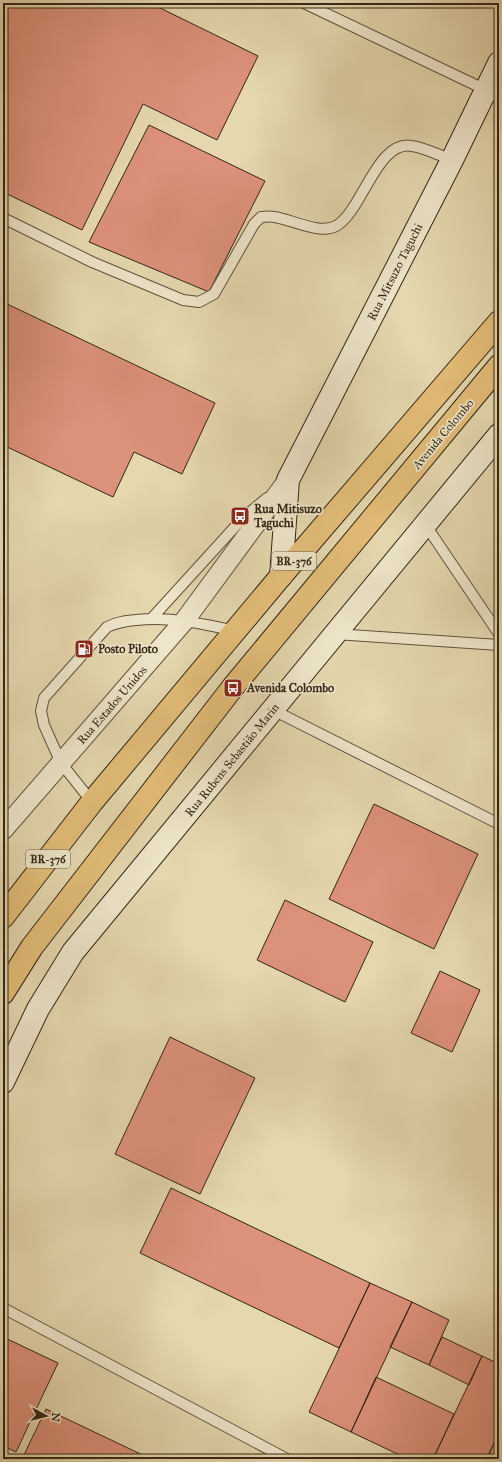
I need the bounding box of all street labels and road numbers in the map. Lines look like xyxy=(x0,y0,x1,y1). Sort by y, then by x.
street label: Rua Mitsuzo Taguchi xyxy=(364,221,427,323)
street label: Avenida Colombo xyxy=(409,396,476,473)
road number: BR-376 xyxy=(272,552,316,570)
street label: Rua Estados Unidos xyxy=(74,663,150,747)
street label: Rua Rubens Sebastião Marin xyxy=(182,700,282,819)
road number: BR-376 xyxy=(26,850,70,868)

